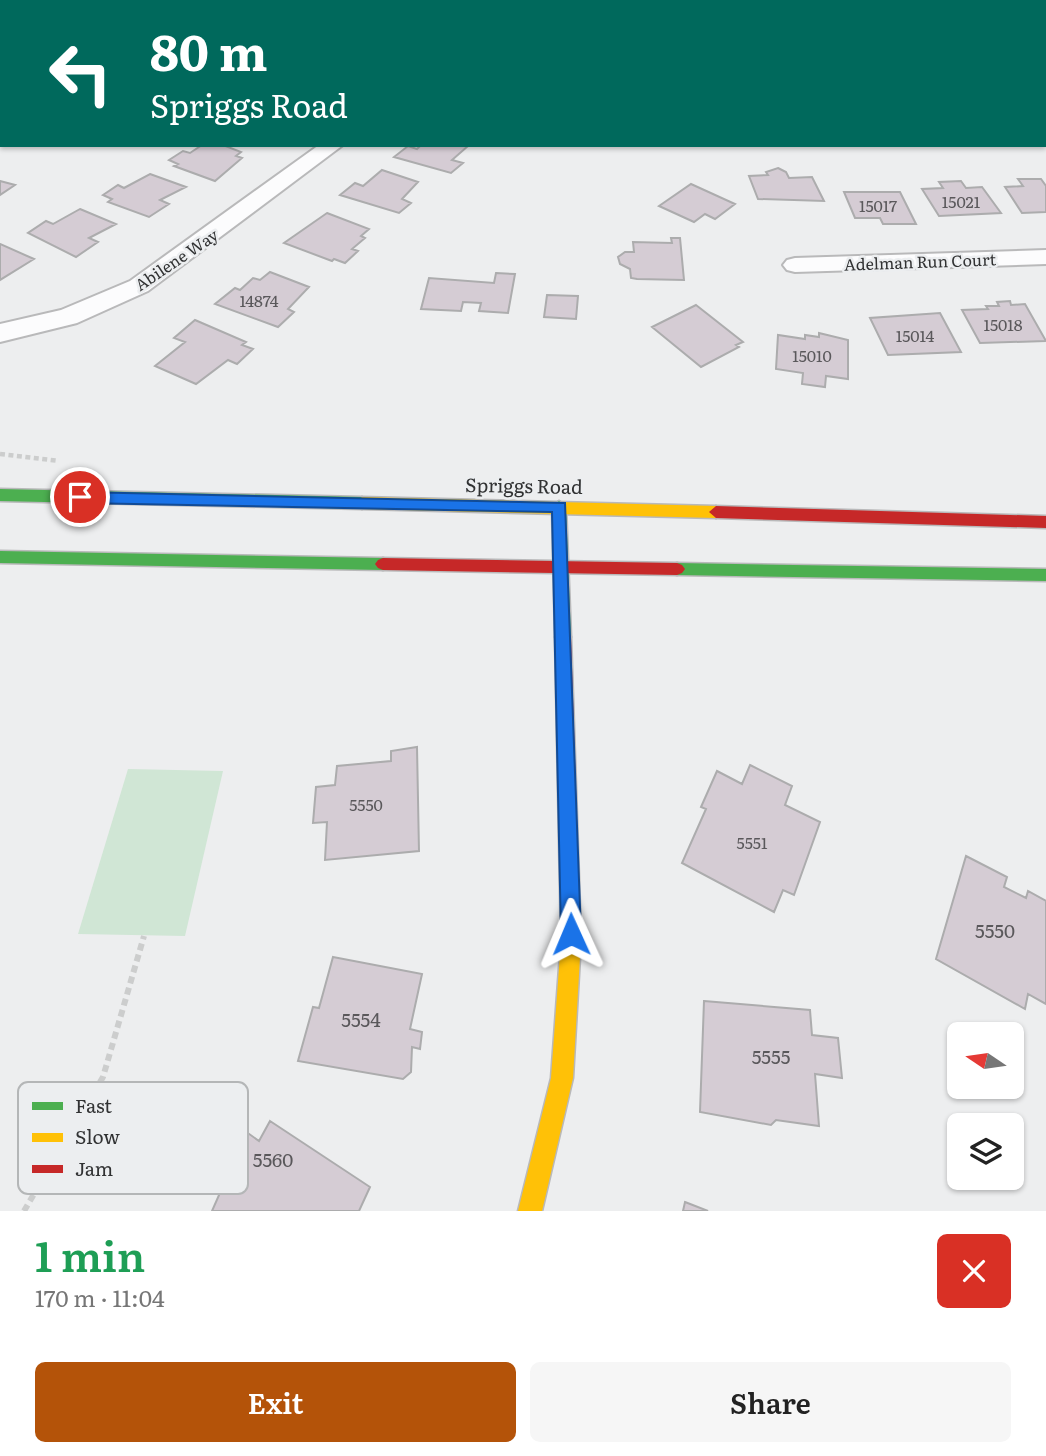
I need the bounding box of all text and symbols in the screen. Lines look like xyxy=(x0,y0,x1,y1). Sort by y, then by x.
text: 80 m xyxy=(150,13,268,86)
icon: left xyxy=(35,28,126,119)
text: Spriggs Road xyxy=(150,80,348,128)
house number: 15021 xyxy=(942,189,981,213)
house number: 15017 xyxy=(859,193,897,217)
street label: Abilene Way xyxy=(129,222,223,296)
street label: Adelman Run Court xyxy=(844,246,997,276)
house number: 14874 xyxy=(239,288,279,312)
house number: 15018 xyxy=(983,312,1023,336)
house number: 15014 xyxy=(896,323,934,347)
house number: 15010 xyxy=(792,343,832,367)
pin xyxy=(50,467,110,527)
street label: Spriggs Road xyxy=(465,470,583,500)
icon: arrive xyxy=(61,478,99,516)
house number: 5550 xyxy=(349,792,383,816)
house number: 5551 xyxy=(737,830,768,854)
position arrow xyxy=(534,897,608,971)
house number: 5550 xyxy=(975,916,1015,944)
house number: 5554 xyxy=(341,1005,381,1033)
north arrow xyxy=(947,1022,1024,1099)
map controls xyxy=(947,1022,1024,1190)
house number: 5555 xyxy=(752,1042,791,1070)
legend xyxy=(18,1082,248,1194)
text: Fast xyxy=(75,1091,112,1119)
button: layers xyxy=(947,1113,1024,1190)
text: Slow xyxy=(75,1122,120,1150)
house number: 5560 xyxy=(253,1145,293,1173)
text: Jam xyxy=(75,1154,113,1182)
text: 1 min xyxy=(35,1223,145,1285)
button: close xyxy=(937,1234,1011,1308)
text: 170 m · 11:04 xyxy=(35,1280,165,1314)
button: Exit xyxy=(35,1362,516,1442)
button: Share xyxy=(530,1362,1011,1442)

